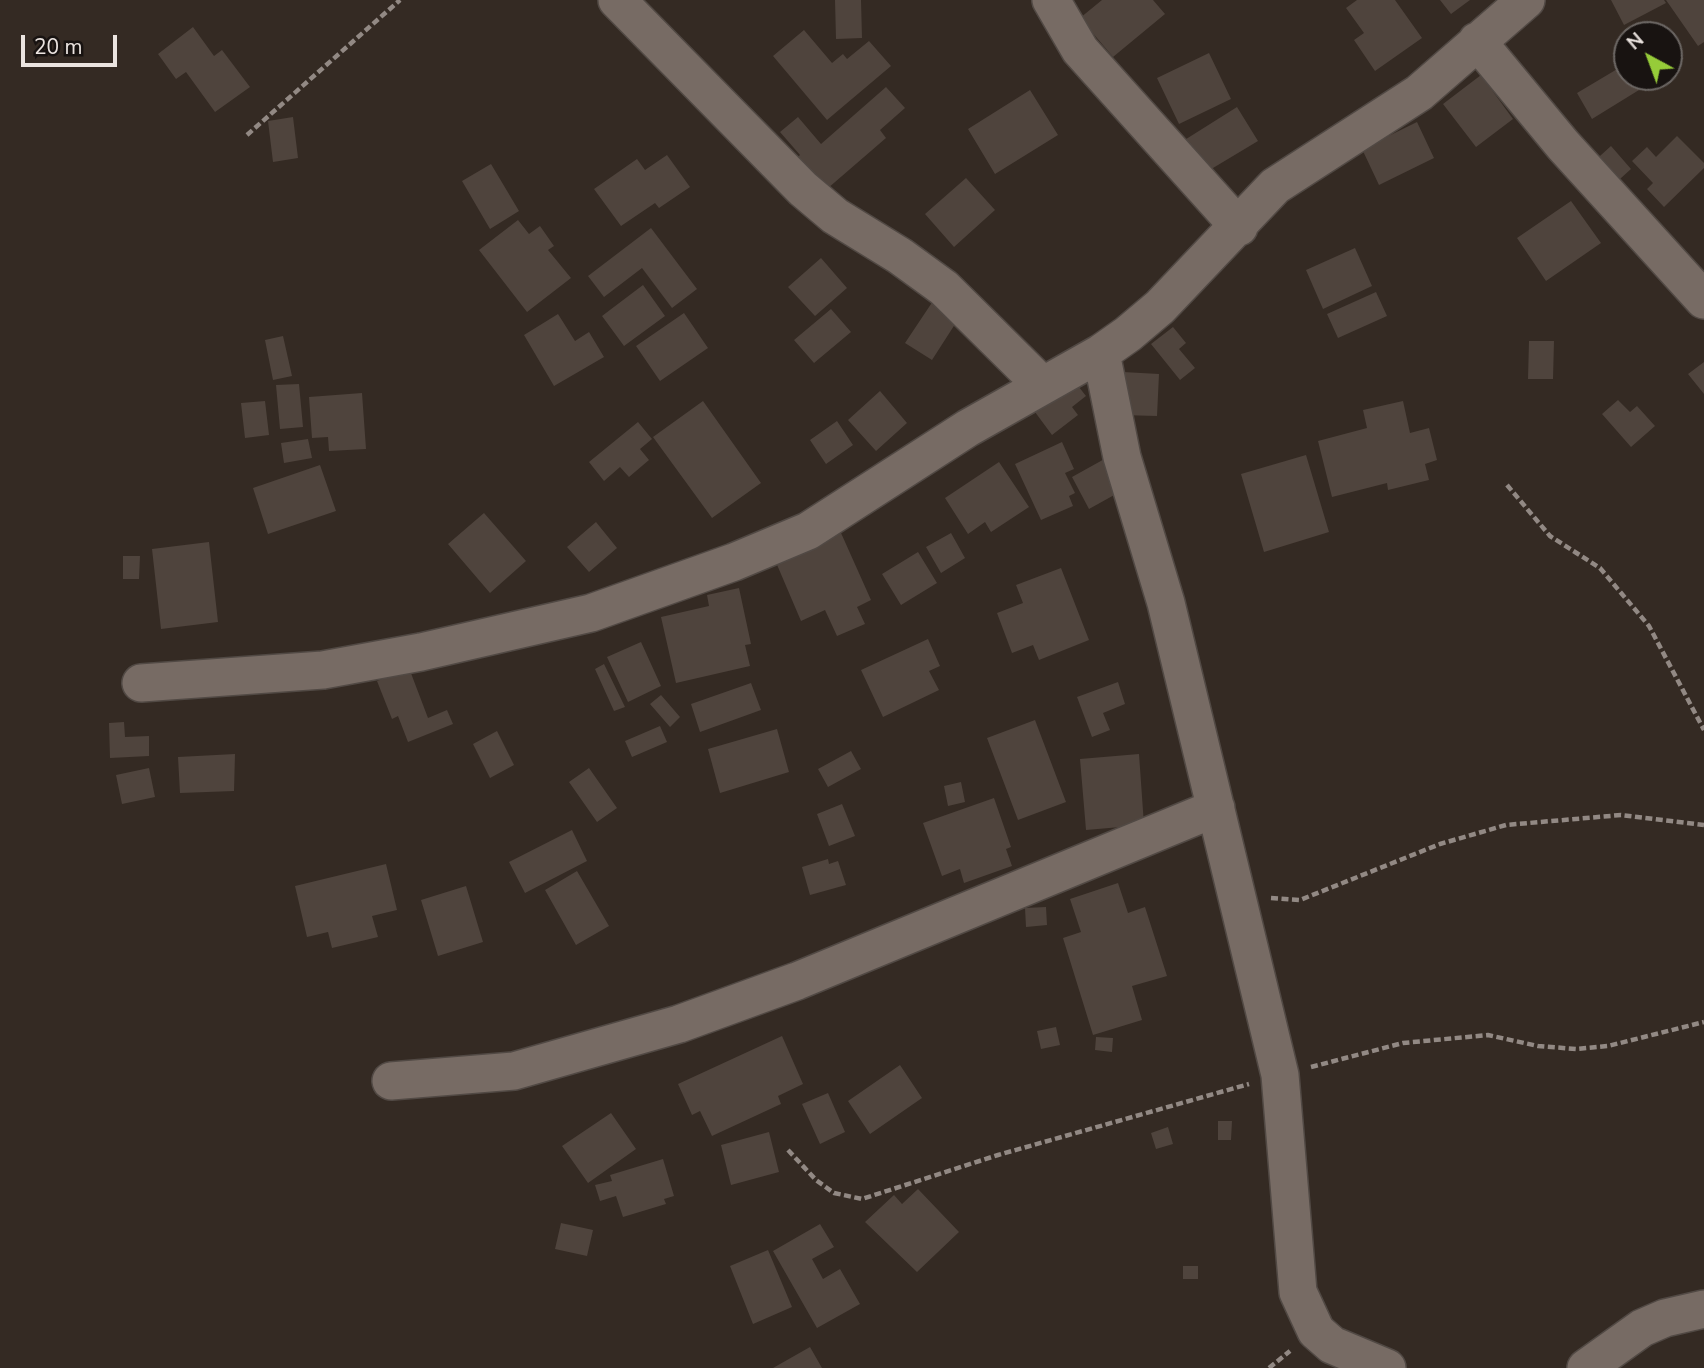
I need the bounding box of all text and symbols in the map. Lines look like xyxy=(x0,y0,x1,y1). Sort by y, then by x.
scale bar xyxy=(24,21,121,65)
north arrow xyxy=(1613,21,1683,91)
text: N xyxy=(1622,27,1649,56)
text: 20 m xyxy=(34,33,83,61)

